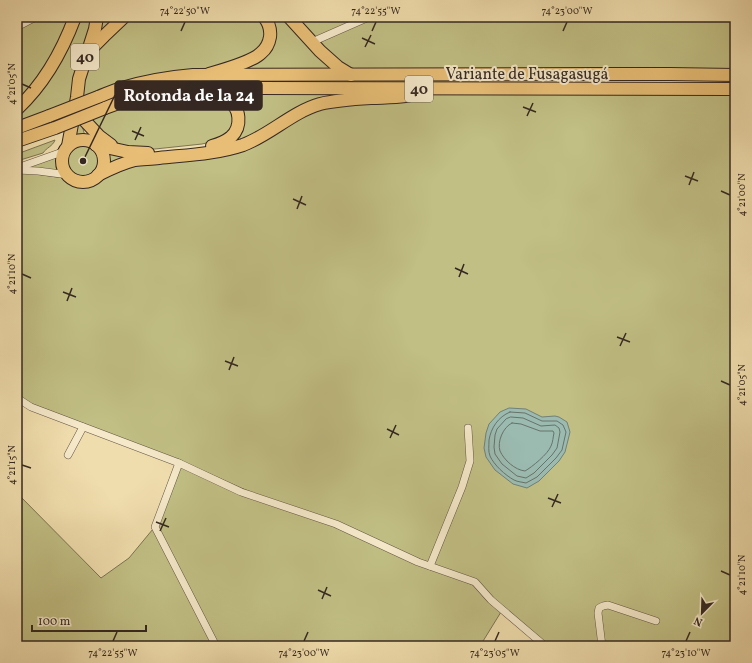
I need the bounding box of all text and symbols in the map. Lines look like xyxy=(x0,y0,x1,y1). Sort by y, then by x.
text: 74°22'50"W xyxy=(160,4,210,18)
text: 74°22'55"W xyxy=(351,4,401,18)
text: 74°23'00"W xyxy=(541,4,593,18)
road number: 40 xyxy=(71,44,99,70)
text: 4°21'05"N xyxy=(5,62,19,105)
street label: Variante de Fusagasugá xyxy=(445,64,609,86)
road number: 40 xyxy=(405,76,433,102)
callout: Rotonda de la 24 xyxy=(115,81,262,110)
text: Rotonda de la 24 xyxy=(123,85,255,108)
text: 4°21'00"N xyxy=(735,173,749,217)
text: 4°21'10"N xyxy=(5,253,19,295)
text: 4°21'05"N xyxy=(735,363,749,406)
text: 4°21'15"N xyxy=(5,444,19,485)
text: 4°21'10"N xyxy=(735,554,749,596)
north arrow xyxy=(682,593,722,633)
scale bar xyxy=(32,607,146,633)
text: N xyxy=(692,612,705,629)
text: 100 m xyxy=(38,614,71,630)
text: 74°22'55"W xyxy=(88,646,138,660)
text: 74°23'00"W xyxy=(278,646,330,660)
text: 74°23'05"W xyxy=(470,646,520,660)
text: 74°23'10"W xyxy=(662,646,711,660)

